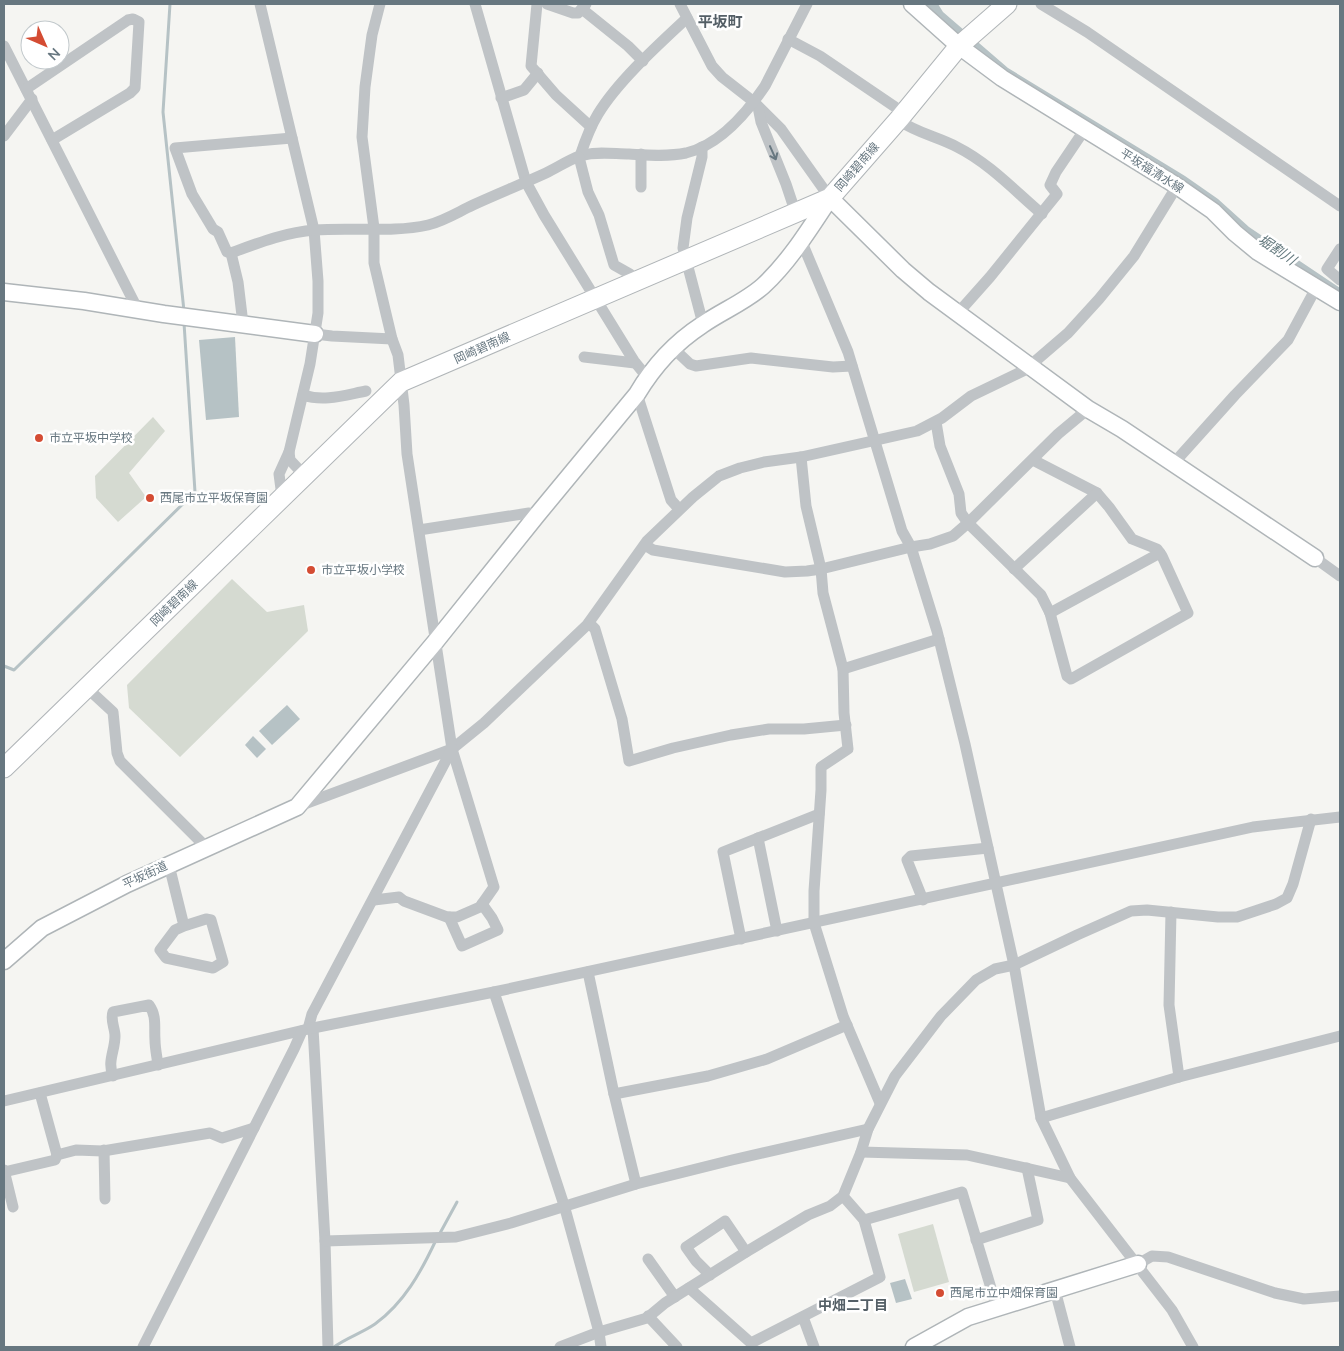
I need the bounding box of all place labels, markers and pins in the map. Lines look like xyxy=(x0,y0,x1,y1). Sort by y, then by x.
place label: 市立平坂中学校 xyxy=(49,430,133,446)
marker: 市立平坂中学校 xyxy=(33,432,45,444)
place label: 西尾市立平坂保育園 xyxy=(160,490,268,506)
marker: 西尾市立平坂保育園 xyxy=(144,492,156,504)
place label: 市立平坂小学校 xyxy=(321,562,405,578)
marker: 市立平坂小学校 xyxy=(305,564,317,576)
place label: 西尾市立中畑保育園 xyxy=(950,1285,1058,1301)
marker: 西尾市立中畑保育園 xyxy=(934,1287,946,1299)

